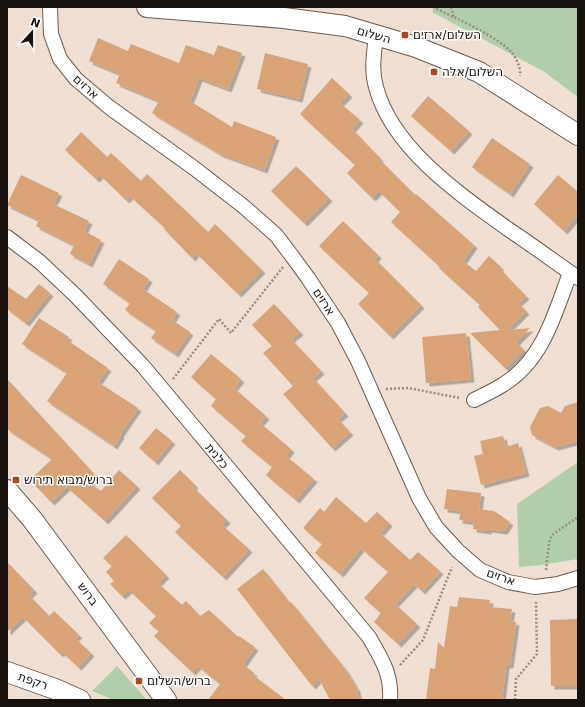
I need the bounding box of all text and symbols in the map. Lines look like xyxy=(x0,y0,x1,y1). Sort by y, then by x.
north arrow xyxy=(12,12,52,52)
text: N xyxy=(29,15,42,31)
street label: השלום xyxy=(356,24,392,46)
place label: השלום/ארזים xyxy=(413,28,481,42)
marker: השלום/ארזים xyxy=(400,30,410,40)
place label: השלום/אלה xyxy=(442,65,503,79)
marker: השלום/אלה xyxy=(429,67,439,77)
street label: ארזים xyxy=(70,72,102,102)
street label: ארזים xyxy=(310,286,338,318)
street label: כלנית xyxy=(202,441,232,471)
place label: ברוש/מבוא תירוש xyxy=(24,473,113,487)
marker: ברוש/מבוא תירוש xyxy=(11,475,21,485)
street label: ארזים xyxy=(485,566,517,588)
street label: ברוש xyxy=(75,580,101,608)
street label: רקפת xyxy=(16,669,50,693)
place label: ברוש/השלום xyxy=(147,674,211,688)
marker: ברוש/השלום xyxy=(134,676,144,686)

